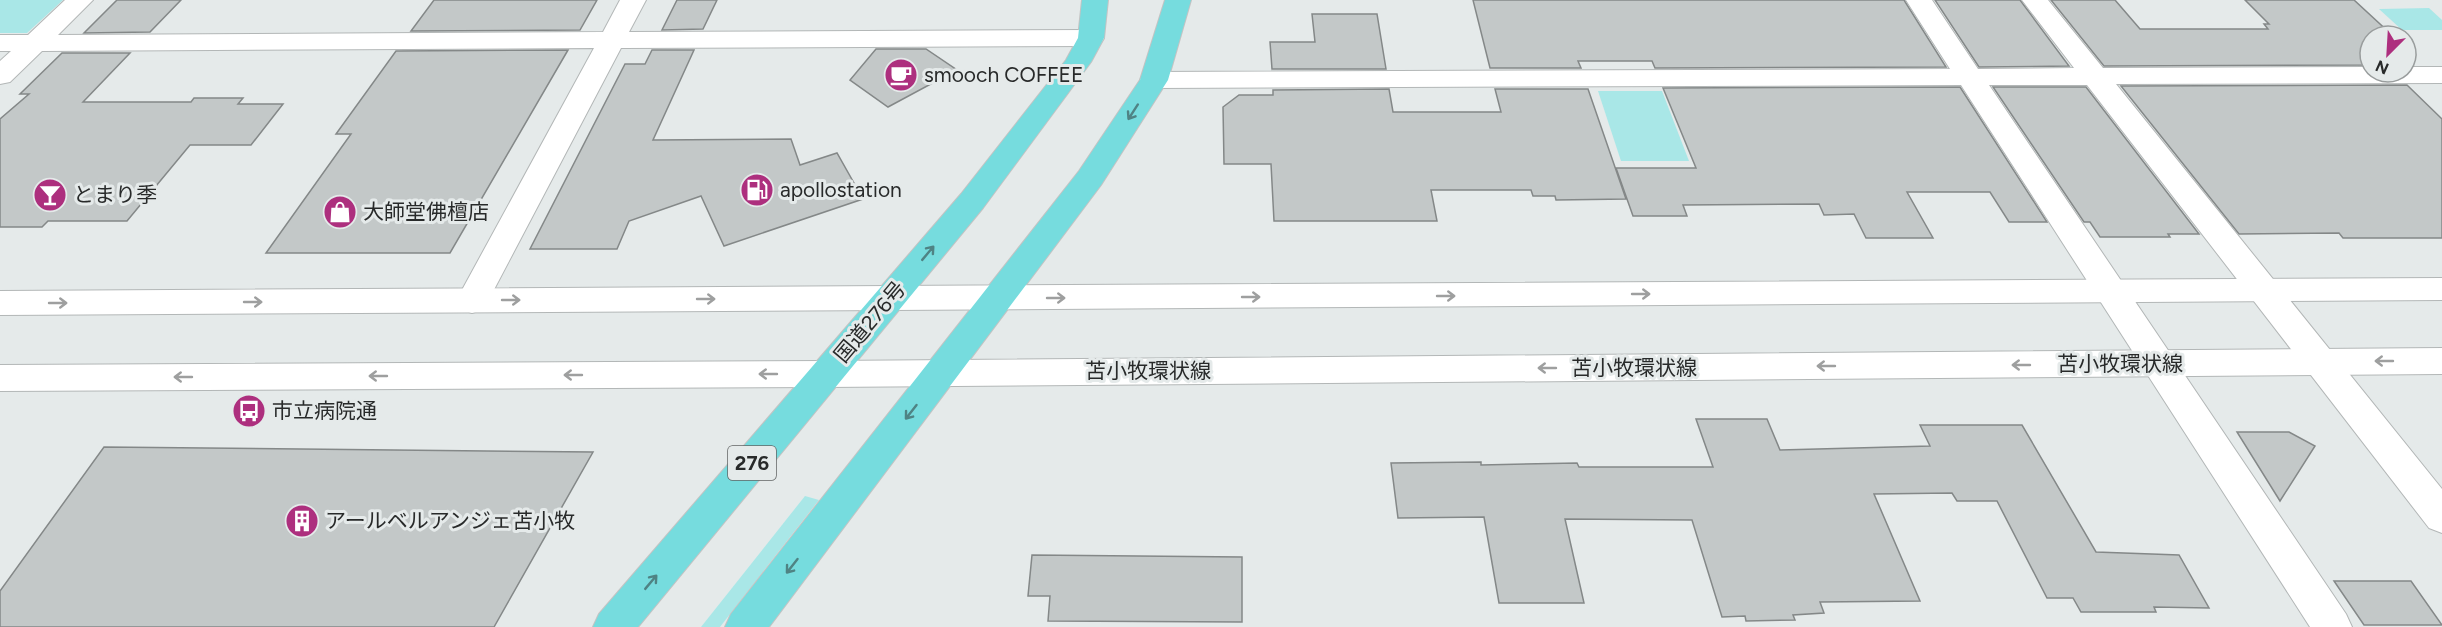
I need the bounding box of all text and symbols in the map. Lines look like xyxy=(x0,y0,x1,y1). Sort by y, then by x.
north arrow xyxy=(2358,24,2418,84)
text: N xyxy=(2373,56,2392,78)
cafe icon: smooch COFFEE xyxy=(883,57,919,93)
place label: smooch COFFEE xyxy=(924,62,1083,87)
one-way arrow xyxy=(1126,103,1138,120)
fuel station icon: apollostation xyxy=(739,172,775,208)
bar icon: とまり季 xyxy=(32,177,68,213)
place label: apollostation xyxy=(780,177,902,202)
place label: とまり季 xyxy=(73,182,157,207)
shop icon: 大師堂佛檀店 xyxy=(322,194,358,230)
place label: 大師堂佛檀店 xyxy=(363,199,489,224)
one-way arrow xyxy=(922,245,935,261)
street label: 国道276号 xyxy=(829,276,911,367)
one-way arrow xyxy=(1631,288,1651,300)
one-way arrow xyxy=(1436,290,1456,302)
one-way arrow xyxy=(1241,291,1261,303)
one-way arrow xyxy=(1046,292,1066,304)
one-way arrow xyxy=(696,293,716,305)
one-way arrow xyxy=(501,294,521,306)
one-way arrow xyxy=(243,296,263,308)
one-way arrow xyxy=(48,297,68,309)
street label: 苫小牧環状線 xyxy=(2057,351,2183,376)
street label: 苫小牧環状線 xyxy=(1571,355,1697,380)
one-way arrow xyxy=(2374,356,2394,367)
street label: 苫小牧環状線 xyxy=(1085,358,1211,383)
one-way arrow xyxy=(2011,359,2031,370)
one-way arrow xyxy=(1816,360,1836,372)
one-way arrow xyxy=(1537,362,1557,374)
one-way arrow xyxy=(759,368,779,380)
one-way arrow xyxy=(564,369,584,381)
one-way arrow xyxy=(369,370,389,382)
one-way arrow xyxy=(174,371,194,383)
bus stop icon: 市立病院通 xyxy=(231,393,267,429)
place label: 市立病院通 xyxy=(272,398,377,423)
one-way arrow xyxy=(905,403,918,419)
road number: 276 xyxy=(728,446,776,480)
building icon: アールベルアンジェ苫小牧 xyxy=(284,503,320,539)
place label: アールベルアンジェ苫小牧 xyxy=(325,508,575,533)
one-way arrow xyxy=(786,558,799,574)
one-way arrow xyxy=(644,574,657,590)

